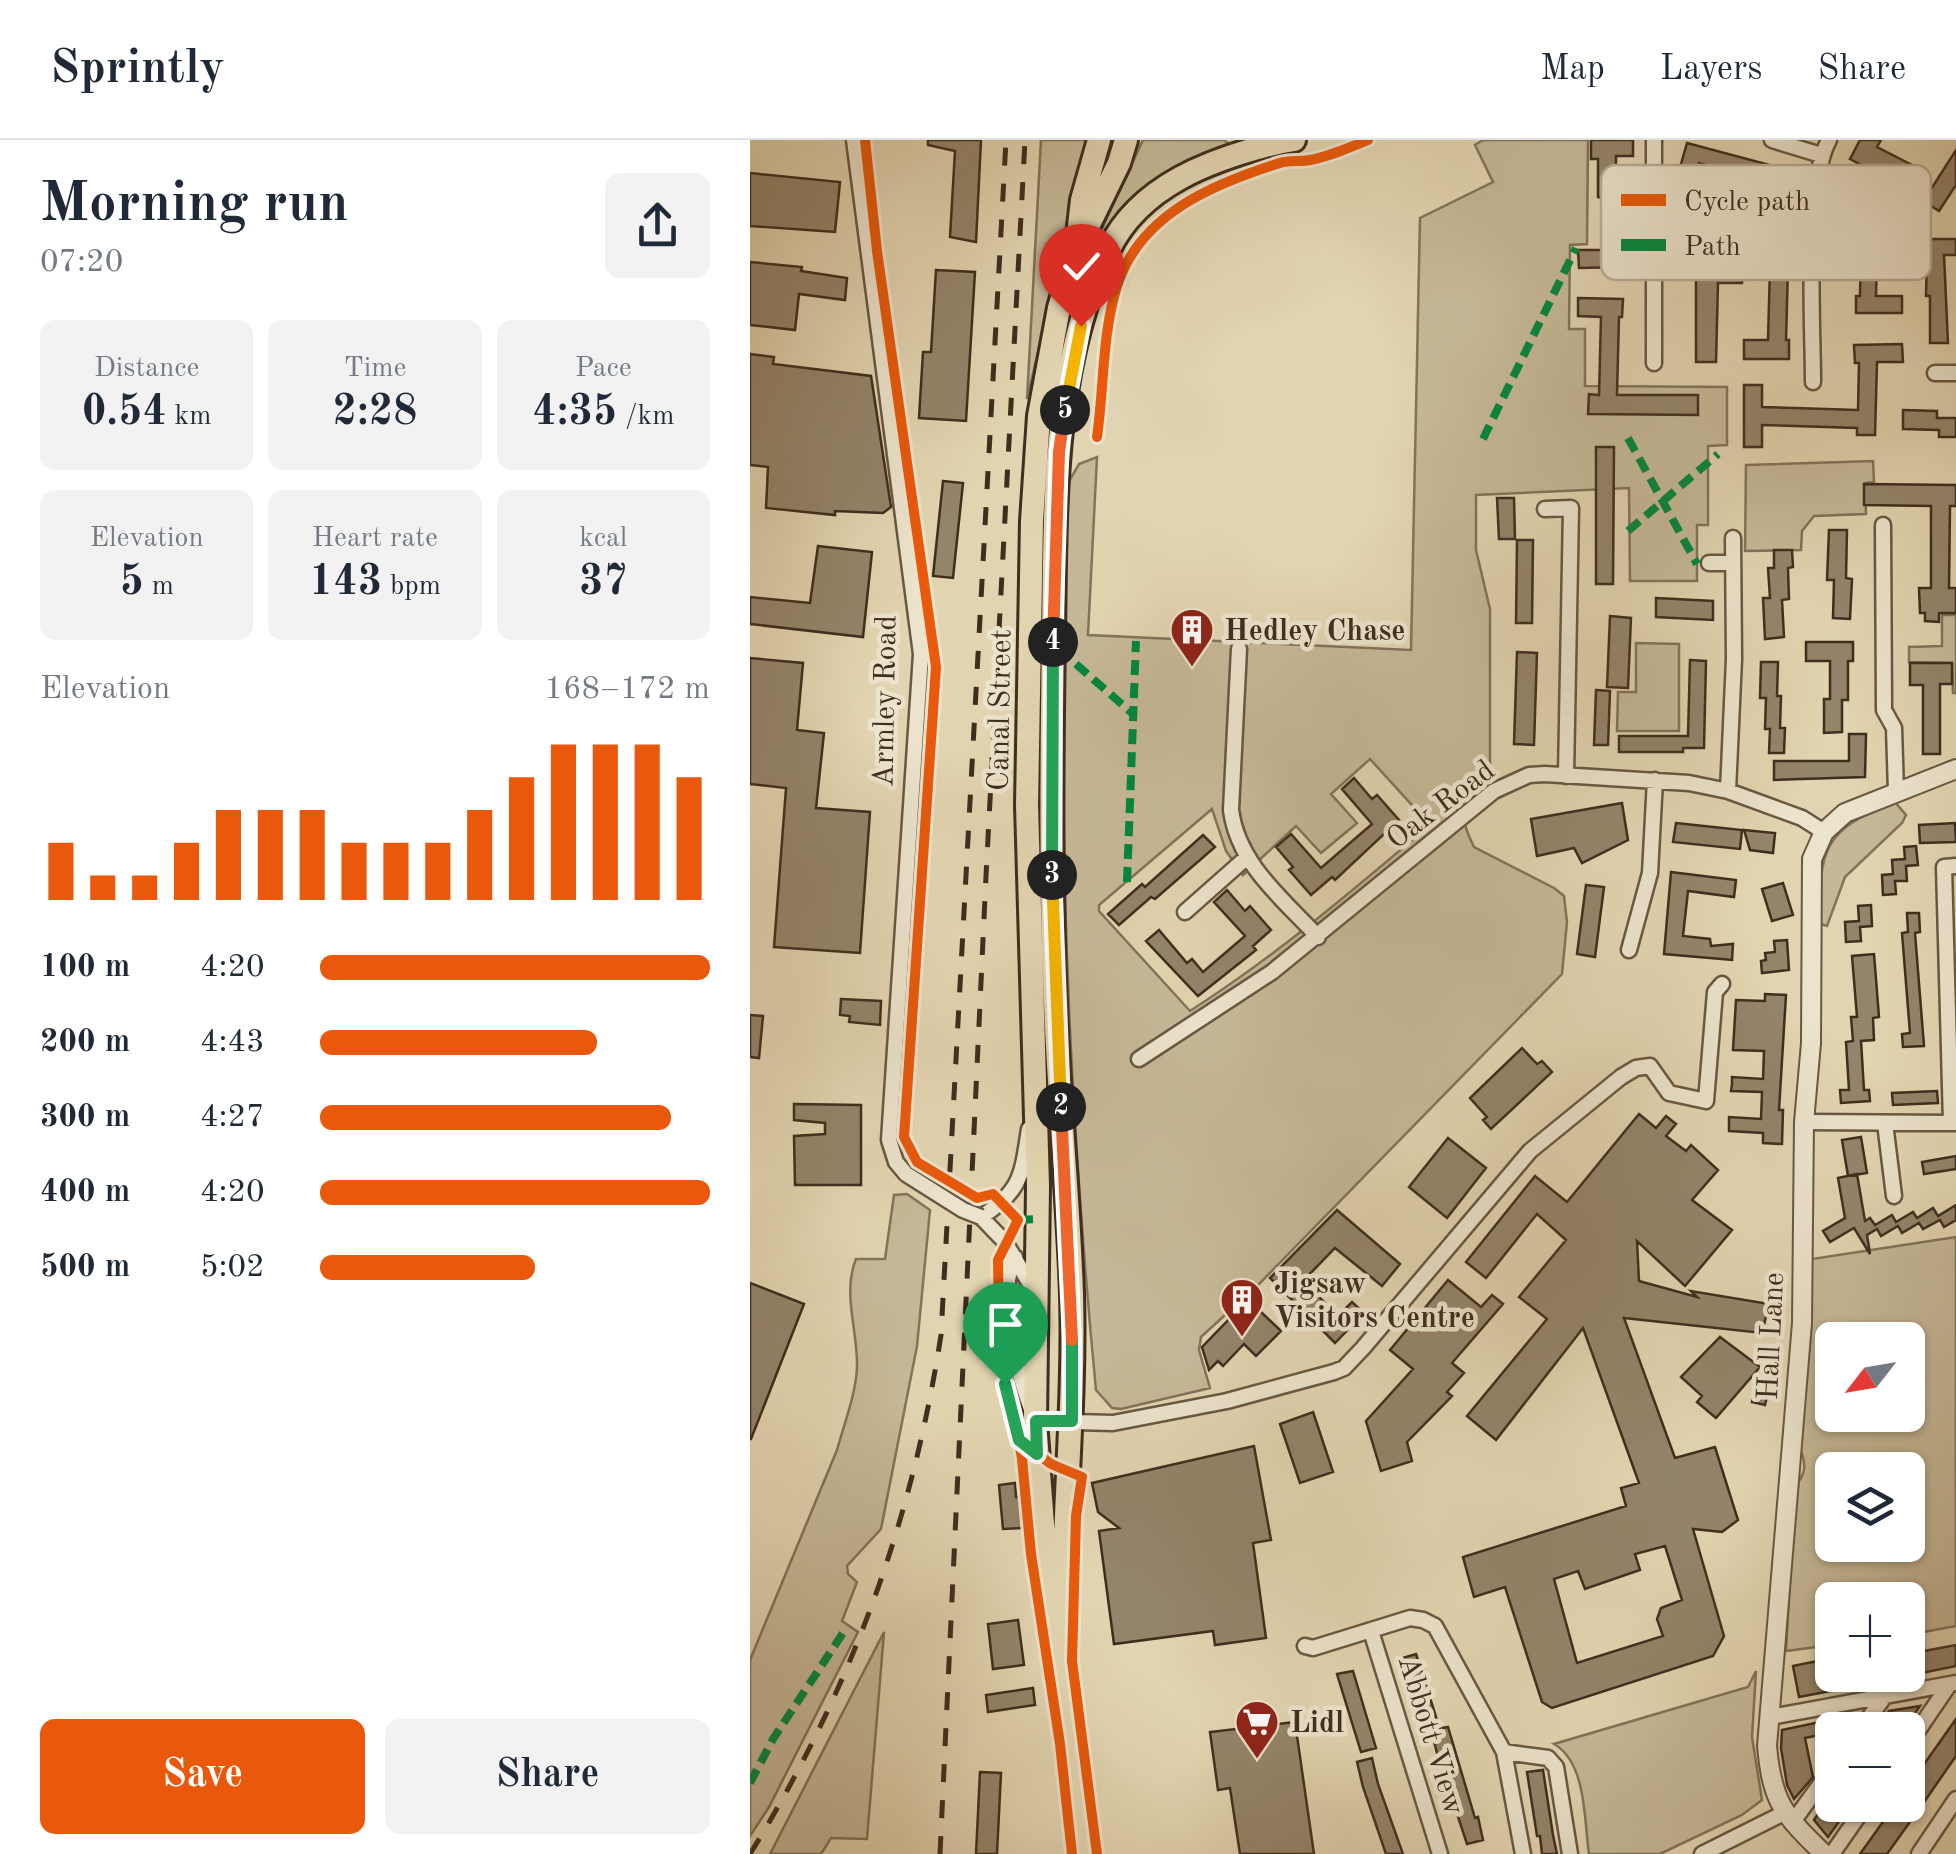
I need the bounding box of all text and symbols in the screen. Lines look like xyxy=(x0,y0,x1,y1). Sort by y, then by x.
text: Sprintly xyxy=(50,45,225,93)
text: Map xyxy=(1540,52,1605,87)
text: Layers xyxy=(1660,52,1763,87)
text: Share xyxy=(1818,52,1906,87)
legend xyxy=(1601,165,1931,280)
button: share xyxy=(605,173,710,278)
text: Morning run xyxy=(40,178,349,233)
text: Cycle path xyxy=(1684,189,1810,217)
pin xyxy=(1039,224,1124,327)
text: Path xyxy=(1684,234,1741,262)
icon: check xyxy=(1054,239,1109,294)
text: 07:20 xyxy=(40,247,123,279)
text: Distance xyxy=(94,355,199,383)
text: Time xyxy=(344,355,406,383)
text: Pace xyxy=(575,355,632,383)
pin: 5 xyxy=(1040,385,1090,435)
text: 0.54 xyxy=(82,392,167,434)
text: 2:28 xyxy=(333,392,417,434)
text: 4:35 xyxy=(532,392,617,434)
text: 5 xyxy=(1057,396,1073,424)
text: km xyxy=(167,403,211,431)
text: /km xyxy=(617,403,674,431)
text: Elevation xyxy=(90,525,204,553)
text: Heart rate xyxy=(312,525,438,553)
text: kcal xyxy=(579,525,627,553)
text: 5 xyxy=(119,562,144,604)
text: 143 xyxy=(309,562,382,604)
text: 37 xyxy=(579,562,628,604)
text: m xyxy=(144,573,174,601)
text: bpm xyxy=(382,573,441,601)
building icon: Hedley Chase xyxy=(1169,607,1215,668)
street label: Armley Road xyxy=(870,615,902,787)
pin: 4 xyxy=(1028,617,1078,667)
place label: Hedley Chase xyxy=(1224,617,1405,647)
text: 4 xyxy=(1045,628,1061,656)
street label: Canal Street xyxy=(985,629,1017,791)
text: Elevation xyxy=(40,674,170,706)
text: 168–172 m xyxy=(544,674,710,706)
street label: Oak Road xyxy=(1382,756,1501,856)
pin: 3 xyxy=(1027,850,1077,900)
text: 3 xyxy=(1044,861,1060,889)
text: 100 m xyxy=(40,952,130,984)
text: 4:20 xyxy=(200,952,265,984)
text: 200 m xyxy=(40,1027,130,1059)
text: 4:43 xyxy=(200,1027,265,1059)
pin: 2 xyxy=(1036,1082,1086,1132)
text: 2 xyxy=(1053,1093,1069,1121)
text: 300 m xyxy=(40,1102,130,1134)
text: 4:27 xyxy=(200,1102,265,1134)
text: 400 m xyxy=(40,1177,130,1209)
text: 4:20 xyxy=(200,1177,265,1209)
text: 500 m xyxy=(40,1252,130,1284)
text: 5:02 xyxy=(200,1252,265,1284)
place label: Jigsaw Visitors Centre xyxy=(1274,1270,1475,1334)
street label: Hall Lane xyxy=(1754,1271,1790,1401)
building icon: Jigsaw Visitors Centre xyxy=(1219,1277,1265,1338)
pin xyxy=(963,1282,1048,1385)
icon: arrive xyxy=(978,1297,1033,1352)
north arrow xyxy=(1815,1322,1925,1432)
map controls xyxy=(1815,1322,1925,1822)
button: layers xyxy=(1815,1452,1925,1562)
button: + xyxy=(1815,1582,1925,1692)
street label: Abbott View xyxy=(1392,1652,1469,1819)
supermarket icon: Lidl xyxy=(1234,1699,1280,1760)
place label: Lidl xyxy=(1290,1709,1344,1739)
button: − xyxy=(1815,1712,1925,1822)
button: Save xyxy=(40,1719,365,1834)
button: Share xyxy=(385,1719,710,1834)

